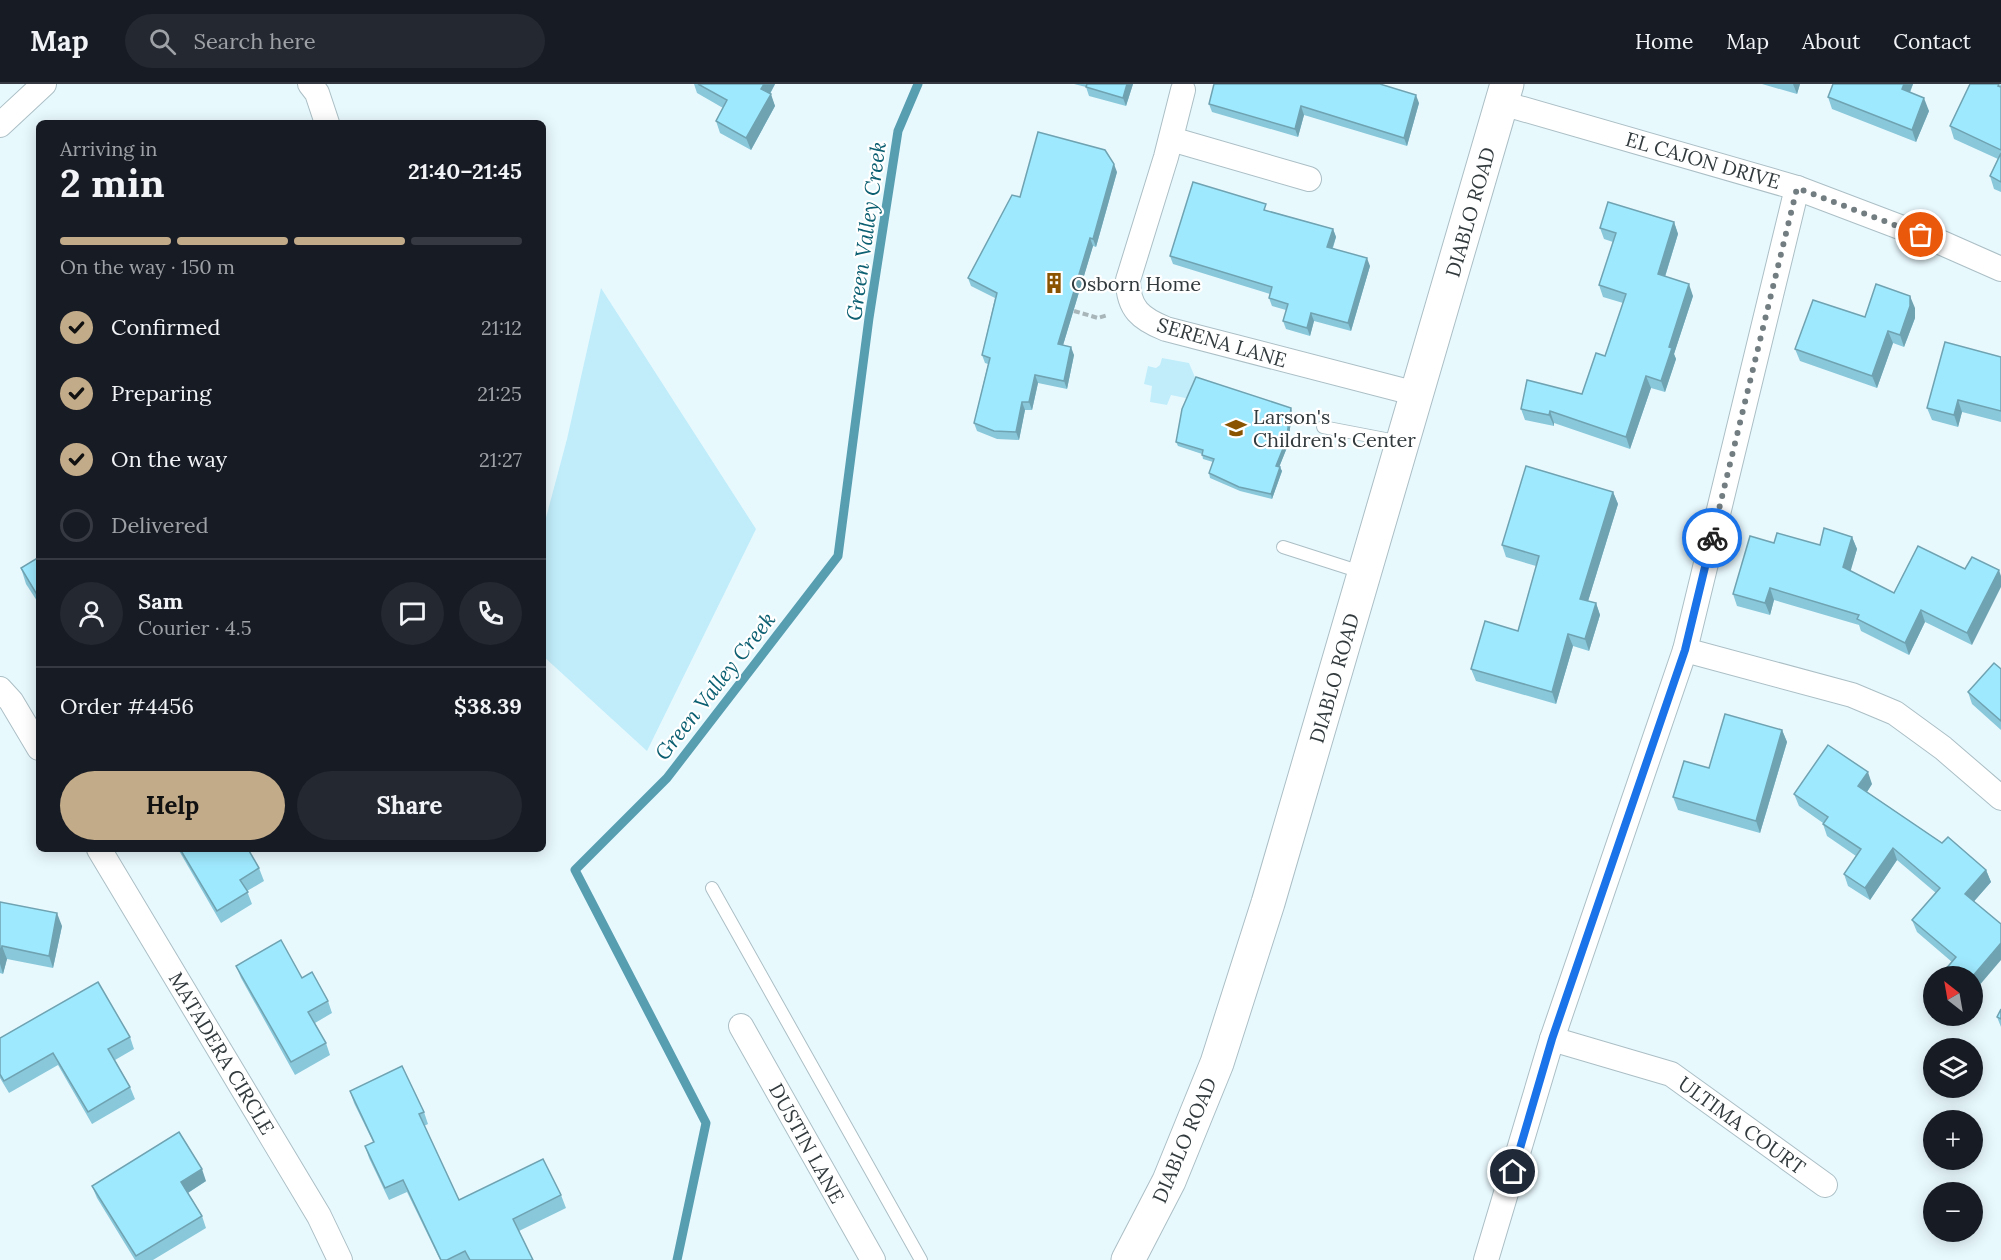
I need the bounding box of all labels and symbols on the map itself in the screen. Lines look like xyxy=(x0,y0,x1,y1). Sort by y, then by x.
street label: EL CAJON DRIVE xyxy=(1623,126,1783,194)
water label: Green Valley Creek xyxy=(840,140,892,322)
street label: DIABLO ROAD xyxy=(1440,144,1500,280)
pin xyxy=(1895,209,1946,260)
building icon: Osborn Home xyxy=(1042,271,1066,295)
place label: Osborn Home xyxy=(1071,271,1201,296)
street label: SERENA LANE xyxy=(1154,312,1290,372)
place label: Larson's Children's Center xyxy=(1253,404,1416,452)
school or university icon: Larson's Children's Center xyxy=(1224,416,1248,440)
courier xyxy=(1682,508,1742,568)
water label: Green Valley Creek xyxy=(649,606,781,765)
street label: DIABLO ROAD xyxy=(1304,610,1364,746)
north arrow xyxy=(1923,966,1983,1026)
street label: MATADERA CIRCLE xyxy=(164,967,280,1139)
street label: ULTIMA COURT xyxy=(1673,1070,1811,1180)
street label: DIABLO ROAD xyxy=(1146,1073,1222,1207)
street label: DUSTIN LANE xyxy=(764,1079,850,1207)
pin xyxy=(1487,1146,1538,1197)

